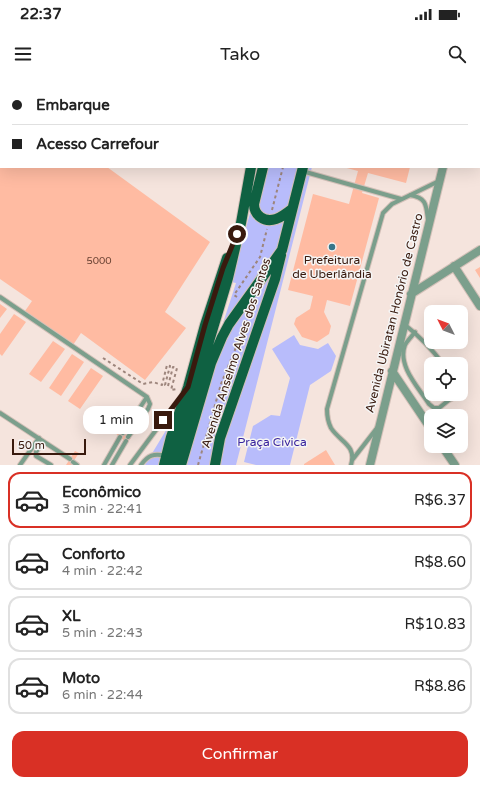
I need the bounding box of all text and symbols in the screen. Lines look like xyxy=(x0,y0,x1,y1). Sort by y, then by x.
text: 22:37 xyxy=(20,5,62,23)
icon: menu xyxy=(12,43,34,65)
text: Tako xyxy=(220,43,260,65)
icon: search xyxy=(446,43,468,65)
text: Embarque xyxy=(36,96,110,114)
text: Acesso Carrefour xyxy=(36,135,159,153)
street label: Avenida Ubiratan Honório de Castro xyxy=(362,212,426,414)
route start xyxy=(228,225,246,243)
marker: Prefeitura de Uberlândia xyxy=(327,242,337,252)
place label: Prefeitura de Uberlândia xyxy=(292,253,372,281)
house number: 5000 xyxy=(86,255,112,267)
street label: Avenida Anselmo Alves dos Santos xyxy=(199,256,273,450)
north arrow xyxy=(424,305,468,349)
map controls xyxy=(424,305,468,453)
button: locate xyxy=(424,357,468,401)
callout: 1 min xyxy=(83,406,149,434)
button: layers xyxy=(424,409,468,453)
route end xyxy=(154,411,172,429)
text: 1 min xyxy=(99,412,133,428)
park label: Praça Cívica xyxy=(237,435,307,449)
scale bar xyxy=(12,437,86,456)
text: 50 m xyxy=(18,439,45,452)
icon: car xyxy=(14,482,50,518)
text: Econômico xyxy=(62,483,141,501)
text: R$6.37 xyxy=(414,491,466,509)
text: 3 min · 22:41 xyxy=(62,501,143,517)
icon: car xyxy=(14,544,50,580)
text: Conforto xyxy=(62,545,125,563)
text: R$8.60 xyxy=(414,553,466,571)
text: 4 min · 22:42 xyxy=(62,563,143,579)
icon: car xyxy=(14,606,50,642)
text: XL xyxy=(62,607,81,625)
text: R$10.83 xyxy=(405,615,466,633)
text: 5 min · 22:43 xyxy=(62,625,143,641)
icon: car xyxy=(14,668,50,704)
text: Moto xyxy=(62,669,100,687)
text: R$8.86 xyxy=(414,677,466,695)
text: 6 min · 22:44 xyxy=(62,687,143,703)
button: Confirmar xyxy=(12,731,468,777)

